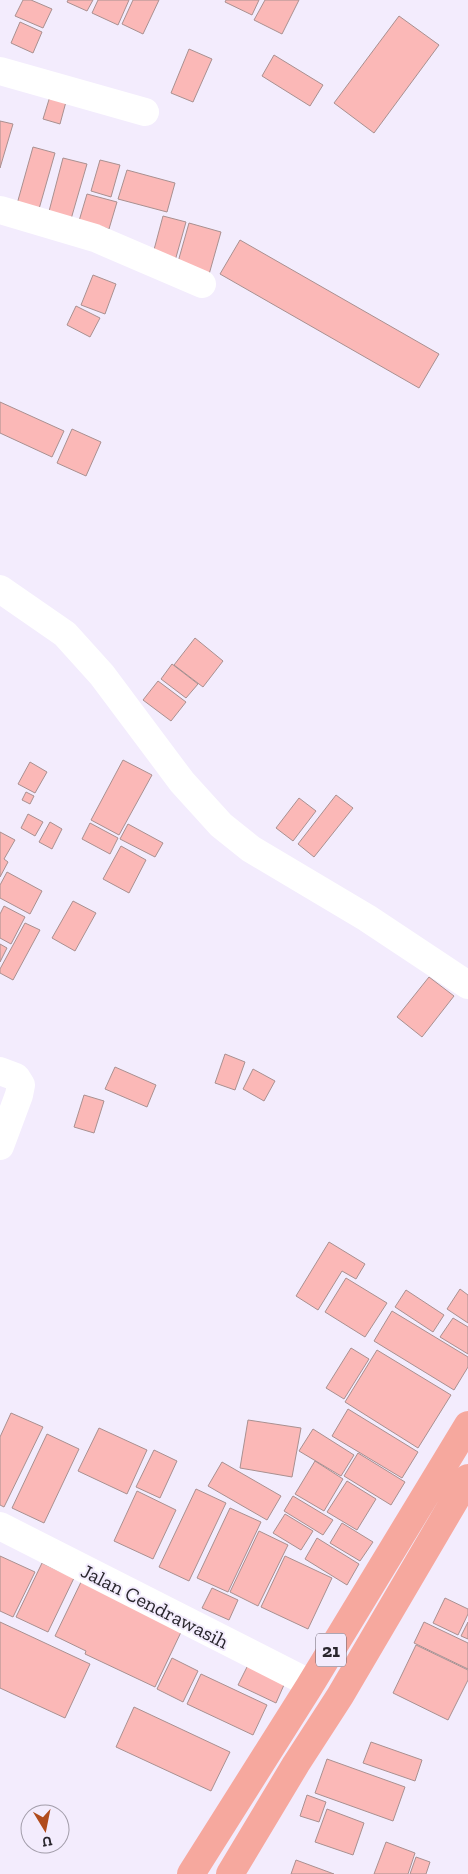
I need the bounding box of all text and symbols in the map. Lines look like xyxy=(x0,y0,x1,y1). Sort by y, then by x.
street label: Jalan Cendrawasih xyxy=(77,1558,233,1654)
road number: 21 xyxy=(316,1634,346,1666)
north arrow xyxy=(20,1804,70,1854)
text: U xyxy=(41,1832,54,1851)

